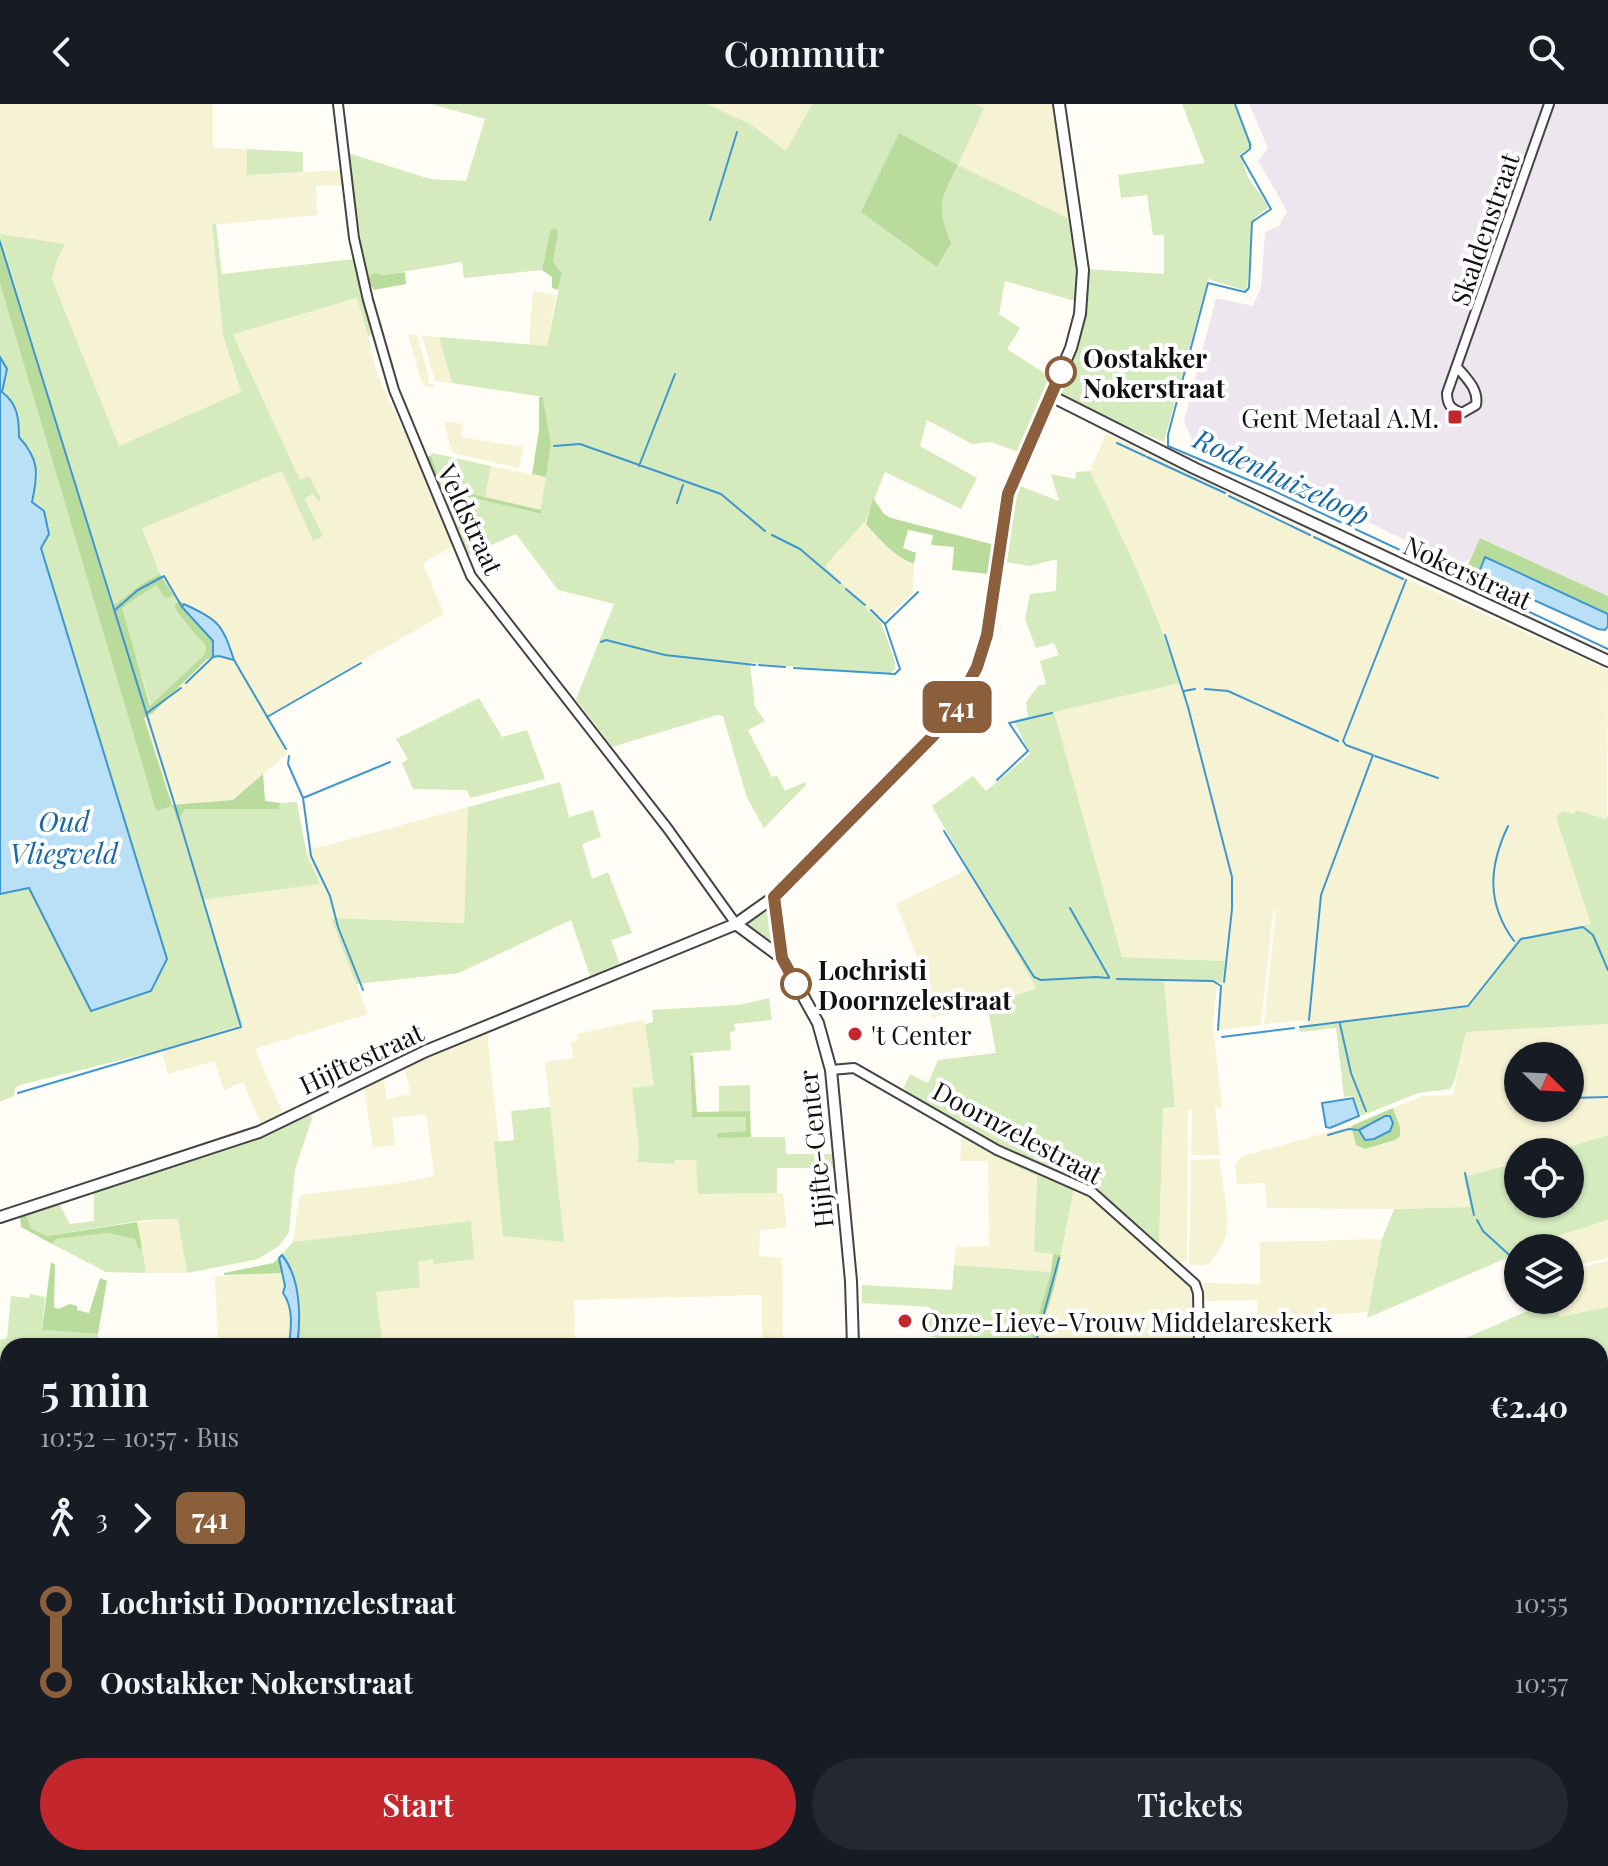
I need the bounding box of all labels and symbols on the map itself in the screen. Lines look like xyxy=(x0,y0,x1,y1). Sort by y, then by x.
street label: Skaldenstraat xyxy=(1441,147,1527,310)
place label: Oostakker Nokerstraat xyxy=(1083,340,1226,405)
marker: Oostakker Nokerstraat xyxy=(1046,357,1076,387)
place label: Gent Metaal A.M. xyxy=(1241,400,1439,435)
marker: Gent Metaal A.M. xyxy=(1446,408,1464,426)
water label: Rodenhuizeloop xyxy=(1187,419,1376,533)
street label: Veldstraat xyxy=(430,457,512,580)
street label: Nokerstraat xyxy=(1398,527,1539,617)
line badge: 741 xyxy=(911,681,1003,733)
water label: Oud Vliegveld xyxy=(10,802,119,871)
place label: Lochristi Doornzelestraat xyxy=(818,952,1012,1017)
marker: Lochristi Doornzelestraat xyxy=(781,969,811,999)
street label: Hijftestraat xyxy=(293,1014,429,1102)
place label: 't Center xyxy=(871,1017,972,1052)
marker: 't Center xyxy=(846,1025,864,1043)
north arrow xyxy=(1504,1042,1584,1122)
street label: Hijfte-Center xyxy=(789,1068,841,1230)
street label: Doornzelestraat xyxy=(927,1072,1110,1192)
place label: Onze-Lieve-Vrouw Middelareskerk xyxy=(921,1304,1333,1339)
marker: Onze-Lieve-Vrouw Middelareskerk xyxy=(896,1312,914,1330)

